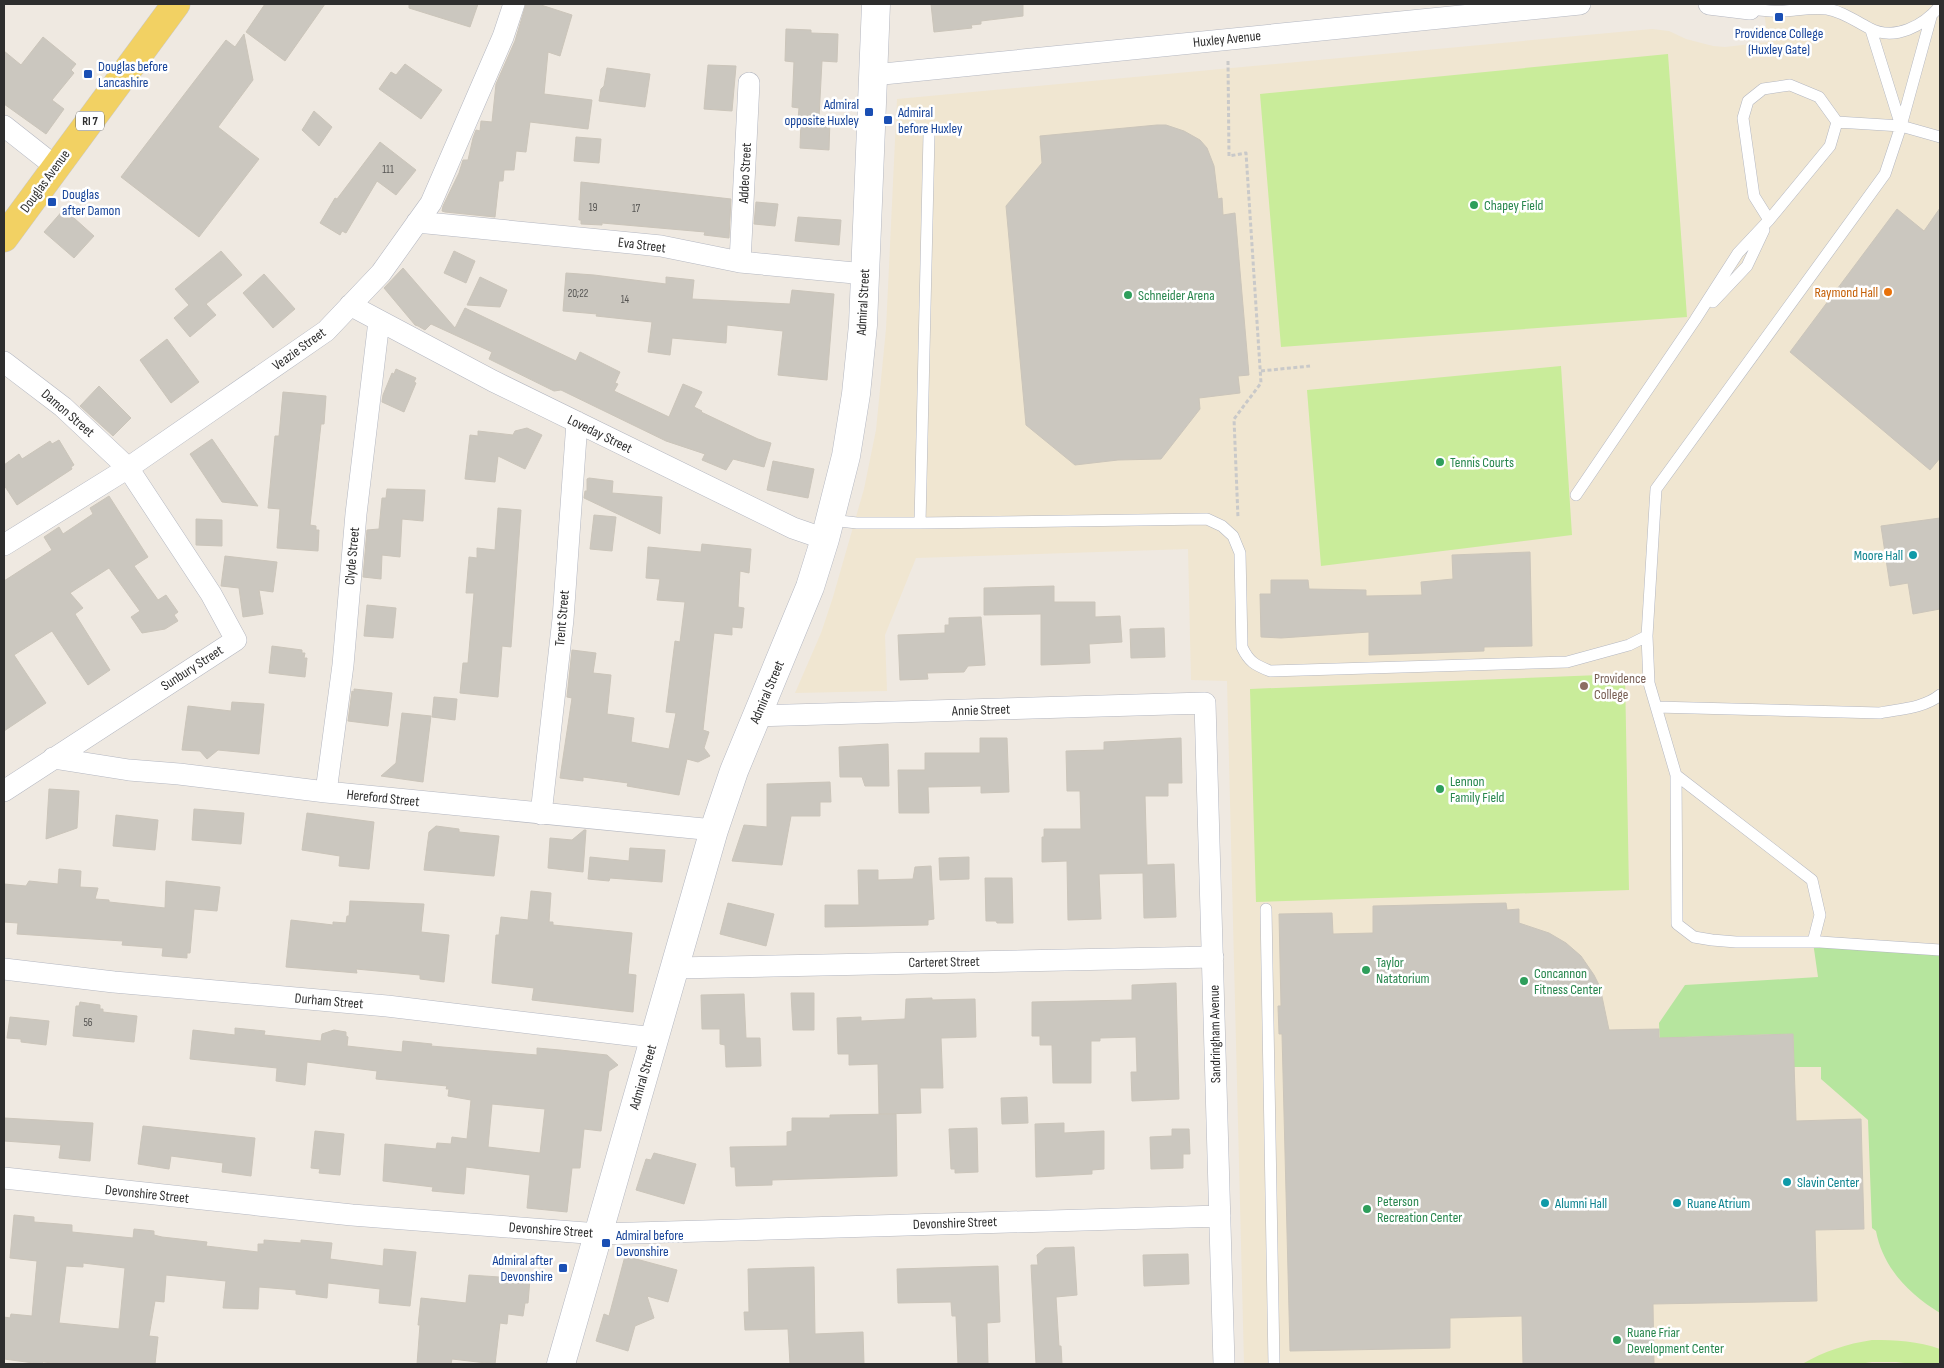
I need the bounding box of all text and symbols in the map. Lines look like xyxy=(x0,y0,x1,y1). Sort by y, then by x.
marker: Providence College (Huxley Gate) xyxy=(1773,11,1785,23)
place label: Providence College (Huxley Gate) xyxy=(1735,25,1823,58)
street label: Huxley Avenue xyxy=(1192,27,1262,51)
place label: Douglas before Lancashire xyxy=(98,58,168,91)
marker: Douglas before Lancashire xyxy=(82,68,94,80)
place label: Admiral opposite Huxley xyxy=(784,96,860,129)
place label: Admiral before Huxley xyxy=(897,104,963,137)
marker: Admiral opposite Huxley xyxy=(863,106,875,118)
road number: RI 7 xyxy=(76,112,104,130)
marker: Admiral before Huxley xyxy=(882,114,894,126)
street label: Addeo Street xyxy=(735,142,755,205)
street label: Douglas Avenue xyxy=(16,146,74,216)
house number: 111 xyxy=(382,163,394,176)
place label: Douglas after Damon xyxy=(62,186,120,219)
marker: Douglas after Damon xyxy=(46,196,58,208)
place label: Chapey Field xyxy=(1484,197,1543,214)
marker: Chapey Field xyxy=(1468,199,1480,211)
house number: 19 xyxy=(589,201,597,214)
house number: 17 xyxy=(632,202,641,215)
street label: Eva Street xyxy=(617,234,667,256)
street label: Admiral Street xyxy=(853,268,873,337)
place label: Raymond Hall xyxy=(1814,284,1878,301)
marker: Raymond Hall xyxy=(1882,286,1894,298)
house number: 20;22 xyxy=(568,287,589,300)
place label: Schneider Arena xyxy=(1138,287,1215,304)
marker: Schneider Arena xyxy=(1122,289,1134,301)
house number: 14 xyxy=(621,293,630,306)
street label: Veazie Street xyxy=(269,324,329,374)
street label: Damon Street xyxy=(38,385,98,441)
street label: Loveday Street xyxy=(565,411,635,457)
place label: Tennis Courts xyxy=(1450,454,1514,471)
marker: Tennis Courts xyxy=(1434,456,1446,468)
street label: Clyde Street xyxy=(341,526,363,586)
place label: Moore Hall xyxy=(1854,547,1903,564)
marker: Moore Hall xyxy=(1907,549,1919,561)
street label: Trent Street xyxy=(551,589,573,647)
street label: Sunbury Street xyxy=(158,642,226,694)
street label: Admiral Street xyxy=(746,658,788,727)
place label: Providence College xyxy=(1594,670,1646,703)
marker: Providence College xyxy=(1578,680,1590,692)
street label: Annie Street xyxy=(951,700,1010,720)
place label: Lennon Family Field xyxy=(1450,773,1505,806)
marker: Lennon Family Field xyxy=(1434,783,1446,795)
street label: Hereford Street xyxy=(346,786,420,810)
street label: Carteret Street xyxy=(908,953,980,971)
place label: Taylor Natatorium xyxy=(1376,954,1430,987)
marker: Taylor Natatorium xyxy=(1360,964,1372,976)
place label: Concannon Fitness Center xyxy=(1534,965,1602,998)
marker: Concannon Fitness Center xyxy=(1518,975,1530,987)
street label: Sandringham Avenue xyxy=(1206,985,1224,1083)
street label: Durham Street xyxy=(294,990,364,1012)
house number: 56 xyxy=(83,1016,93,1029)
street label: Admiral Street xyxy=(625,1043,660,1112)
place label: Slavin Center xyxy=(1797,1174,1859,1191)
marker: Slavin Center xyxy=(1781,1176,1793,1188)
street label: Devonshire Street xyxy=(104,1181,190,1207)
place label: Peterson Recreation Center xyxy=(1377,1193,1462,1226)
place label: Alumni Hall xyxy=(1554,1195,1607,1212)
place label: Ruane Atrium xyxy=(1687,1195,1750,1212)
marker: Alumni Hall xyxy=(1539,1197,1551,1209)
marker: Ruane Atrium xyxy=(1671,1197,1683,1209)
marker: Peterson Recreation Center xyxy=(1361,1203,1373,1215)
street label: Devonshire Street xyxy=(913,1213,997,1233)
street label: Devonshire Street xyxy=(508,1219,594,1241)
place label: Admiral before Devonshire xyxy=(615,1227,684,1260)
marker: Admiral before Devonshire xyxy=(600,1237,612,1249)
place label: Admiral after Devonshire xyxy=(492,1252,553,1285)
marker: Admiral after Devonshire xyxy=(557,1262,569,1274)
place label: Ruane Friar Development Center xyxy=(1627,1324,1724,1357)
marker: Ruane Friar Development Center xyxy=(1611,1334,1623,1346)

